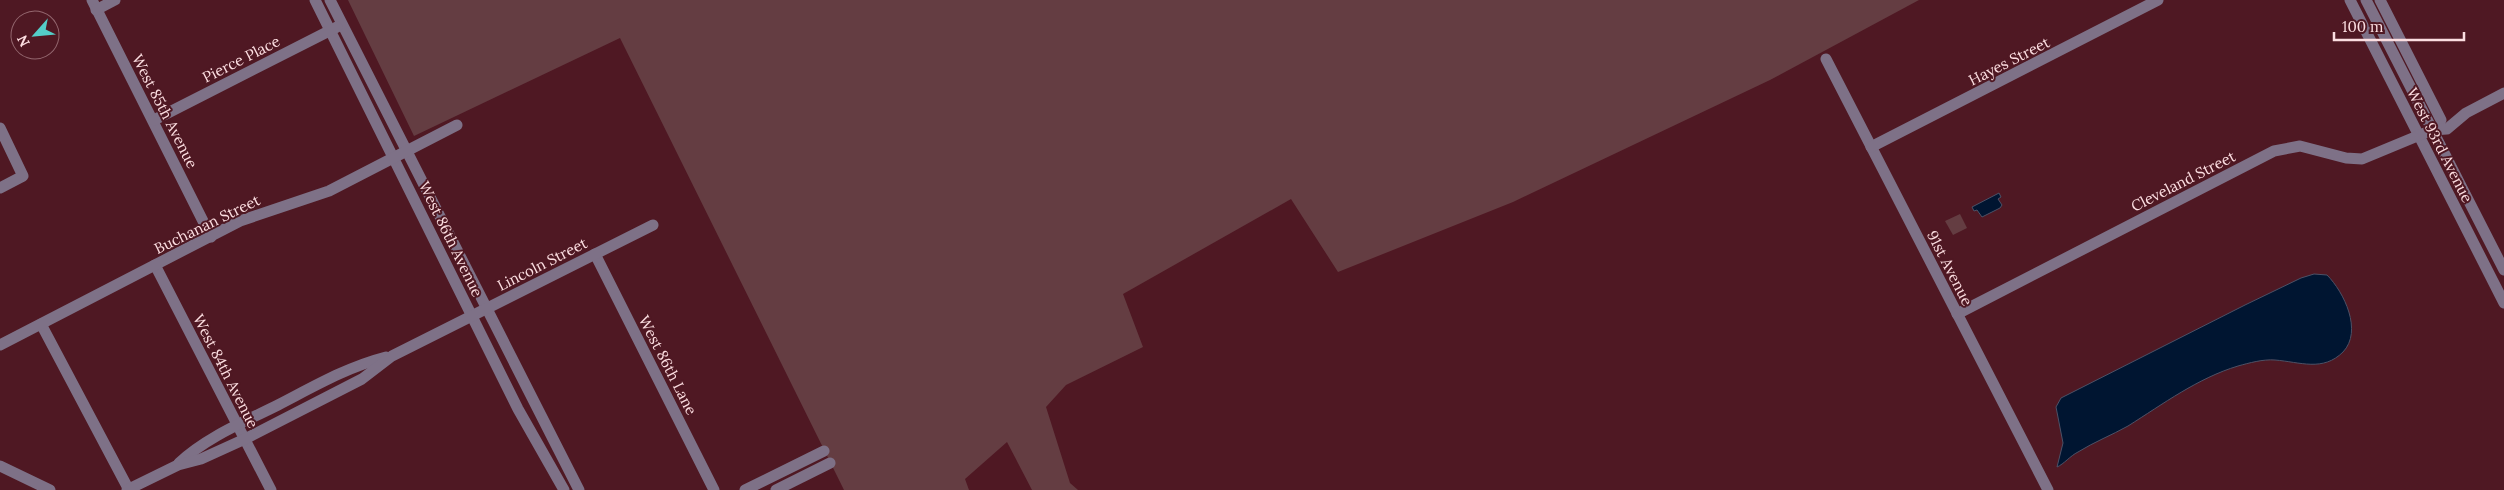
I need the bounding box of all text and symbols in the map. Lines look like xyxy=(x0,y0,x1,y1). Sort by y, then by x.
north arrow xyxy=(10,10,60,60)
scale bar xyxy=(2334,10,2464,42)
text: 100 m xyxy=(2342,17,2383,36)
street label: Pierce Place xyxy=(199,31,283,87)
text: N xyxy=(13,32,34,50)
street label: Hayes Street xyxy=(1965,32,2053,90)
street label: West 85th Avenue xyxy=(128,51,202,171)
street label: West 93rd Avenue xyxy=(2403,84,2477,206)
street label: Cleveland Street xyxy=(2128,146,2239,215)
street label: West 86th Avenue xyxy=(415,178,487,300)
street label: Buchanan Street xyxy=(151,190,263,258)
street label: 91st Avenue xyxy=(1923,227,1977,309)
street label: Lincoln Street xyxy=(494,233,590,295)
street label: West 84th Avenue xyxy=(189,311,263,431)
street label: West 86th Lane xyxy=(635,312,701,418)

